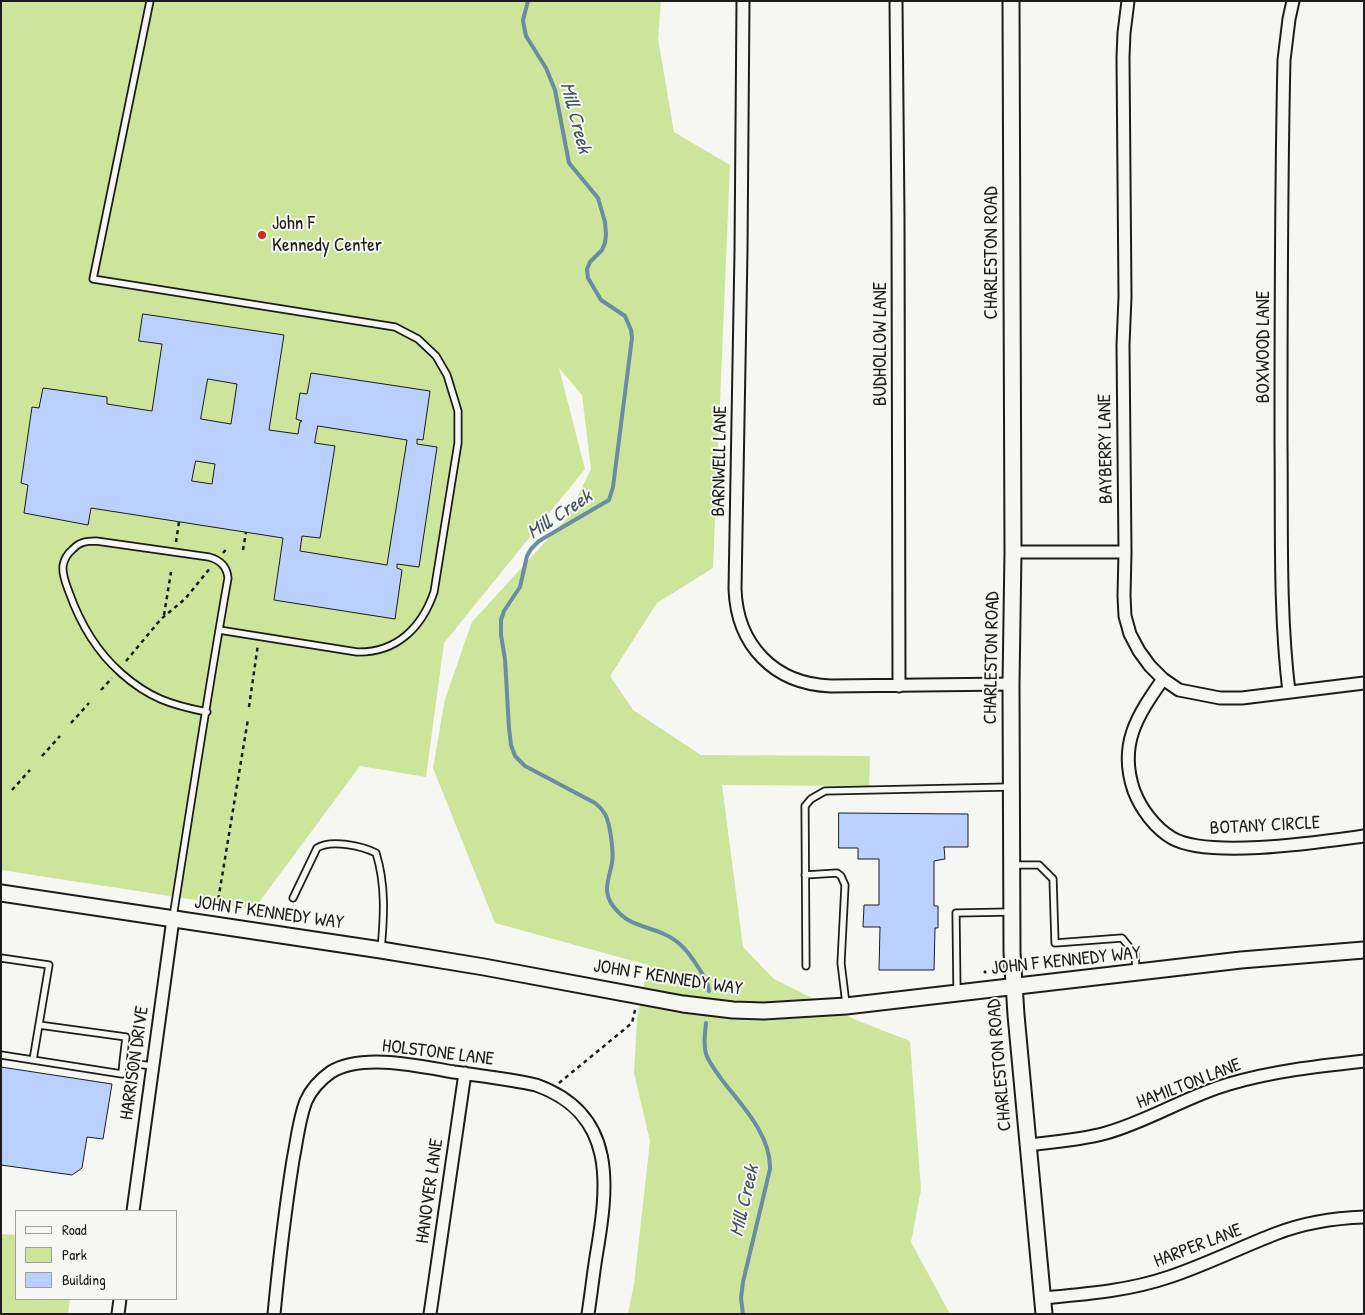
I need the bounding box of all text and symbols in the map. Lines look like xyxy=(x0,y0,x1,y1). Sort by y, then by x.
water label: Mill Creek xyxy=(554,80,596,156)
street label: CHARLESTON ROAD xyxy=(981,187,1003,319)
place label: John F Kennedy Center xyxy=(272,213,382,257)
marker: John F Kennedy Center xyxy=(256,229,268,241)
street label: BUDHOLLOW LANE xyxy=(870,282,892,406)
street label: BOXWOOD LANE xyxy=(1253,291,1275,403)
street label: BAYBERRY LANE xyxy=(1094,394,1118,504)
street label: BARNWELL LANE xyxy=(708,405,732,517)
water label: Mill Creek xyxy=(523,485,597,545)
street label: CHARLESTON ROAD xyxy=(979,591,1005,725)
street label: BOTANY CIRCLE xyxy=(1209,812,1321,840)
street label: JOHN F KENNEDY WAY xyxy=(193,891,345,935)
street label: JOHN F KENNEDY WAY xyxy=(990,942,1142,980)
street label: JOHN F KENNEDY WAY xyxy=(592,955,744,1001)
street label: CHARLESTON ROAD xyxy=(983,998,1017,1132)
street label: HARRISON DRIVE xyxy=(116,1005,154,1121)
street label: HOLSTONE LANE xyxy=(381,1035,495,1071)
street label: HAMILTON LANE xyxy=(1134,1054,1244,1114)
street label: HANOVER LANE xyxy=(411,1137,449,1245)
water label: Mill Creek xyxy=(725,1163,765,1239)
legend xyxy=(15,1210,178,1300)
text: Road xyxy=(62,1219,87,1240)
street label: HARPER LANE xyxy=(1151,1219,1245,1273)
text: Park xyxy=(62,1244,87,1265)
text: Building xyxy=(62,1269,106,1290)

